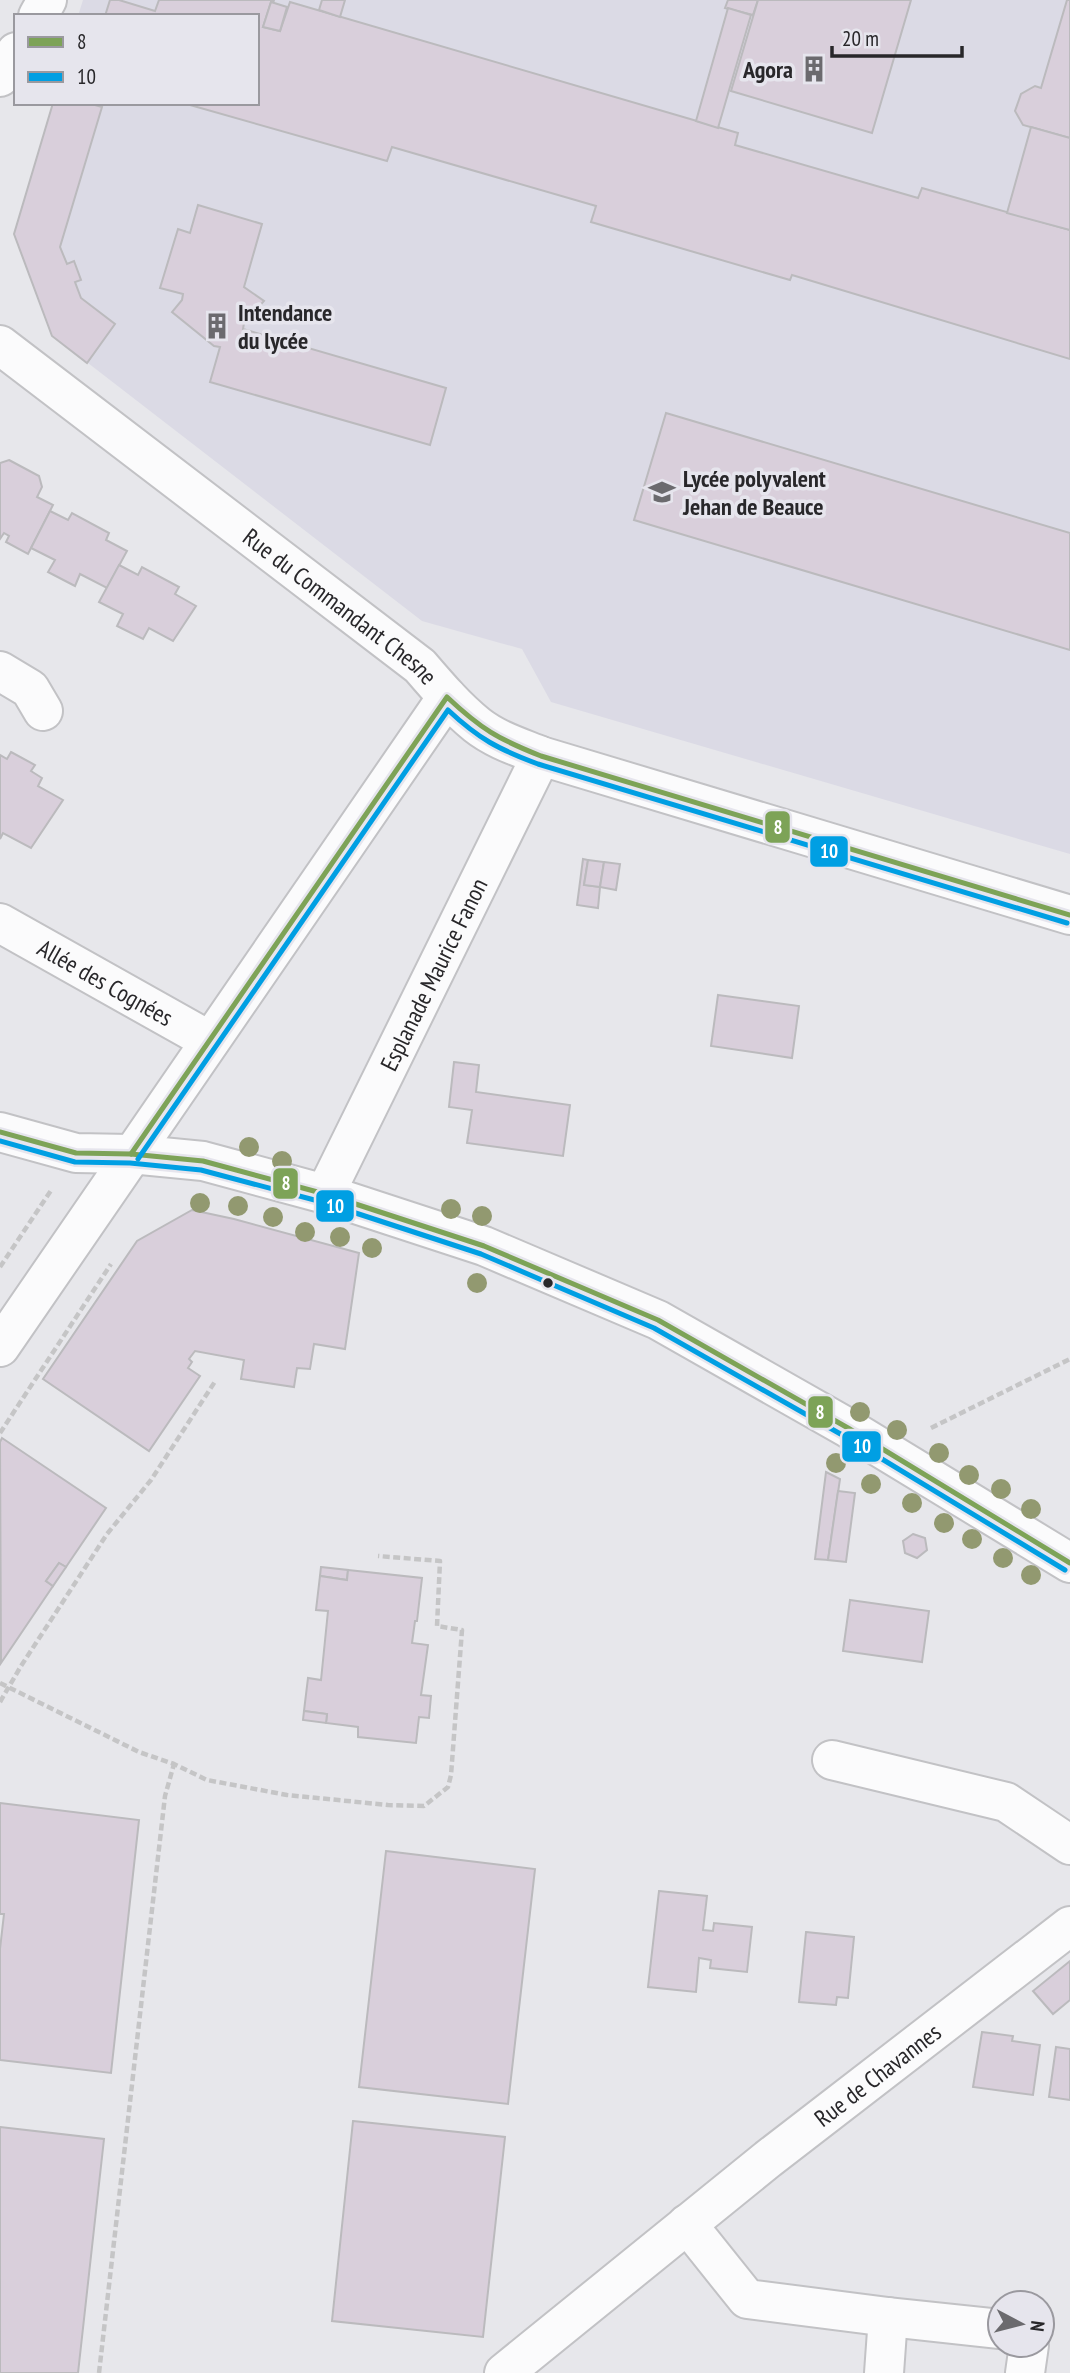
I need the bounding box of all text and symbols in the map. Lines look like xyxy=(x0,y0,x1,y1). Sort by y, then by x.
legend xyxy=(14,14,259,105)
scale bar xyxy=(832,14,962,58)
text: 20 m xyxy=(842,25,879,52)
text: 8 xyxy=(77,28,86,55)
place label: Agora xyxy=(742,54,793,85)
building icon: Agora xyxy=(799,54,829,84)
text: 10 xyxy=(77,63,96,90)
place label: Intendance du lycée xyxy=(238,297,332,356)
building icon: Intendance du lycée xyxy=(202,311,232,341)
place label: Lycée polyvalent Jehan de Beauce xyxy=(682,463,826,522)
school or university icon: Lycée polyvalent Jehan de Beauce xyxy=(647,477,677,507)
street label: Rue du Commandant Chesne xyxy=(237,521,444,691)
line badge: 8 xyxy=(764,810,791,844)
text: 8 xyxy=(773,815,783,839)
line badge: 10 xyxy=(809,835,849,868)
text: 10 xyxy=(820,839,838,863)
street label: Esplanade Maurice Fanon xyxy=(373,873,494,1076)
street label: Allée des Cognées xyxy=(32,932,179,1033)
line badge: 8 xyxy=(272,1167,299,1200)
text: 8 xyxy=(281,1171,291,1195)
line badge: 10 xyxy=(315,1189,355,1223)
text: 10 xyxy=(326,1194,344,1218)
unlabelled marker xyxy=(541,1276,555,1290)
line badge: 8 xyxy=(807,1395,834,1429)
text: 8 xyxy=(815,1400,825,1424)
line badge: 10 xyxy=(841,1430,882,1463)
text: 10 xyxy=(853,1434,871,1458)
street label: Rue de Chavannes xyxy=(808,2016,947,2133)
north arrow xyxy=(986,2289,1056,2359)
text: N xyxy=(1025,2320,1050,2333)

